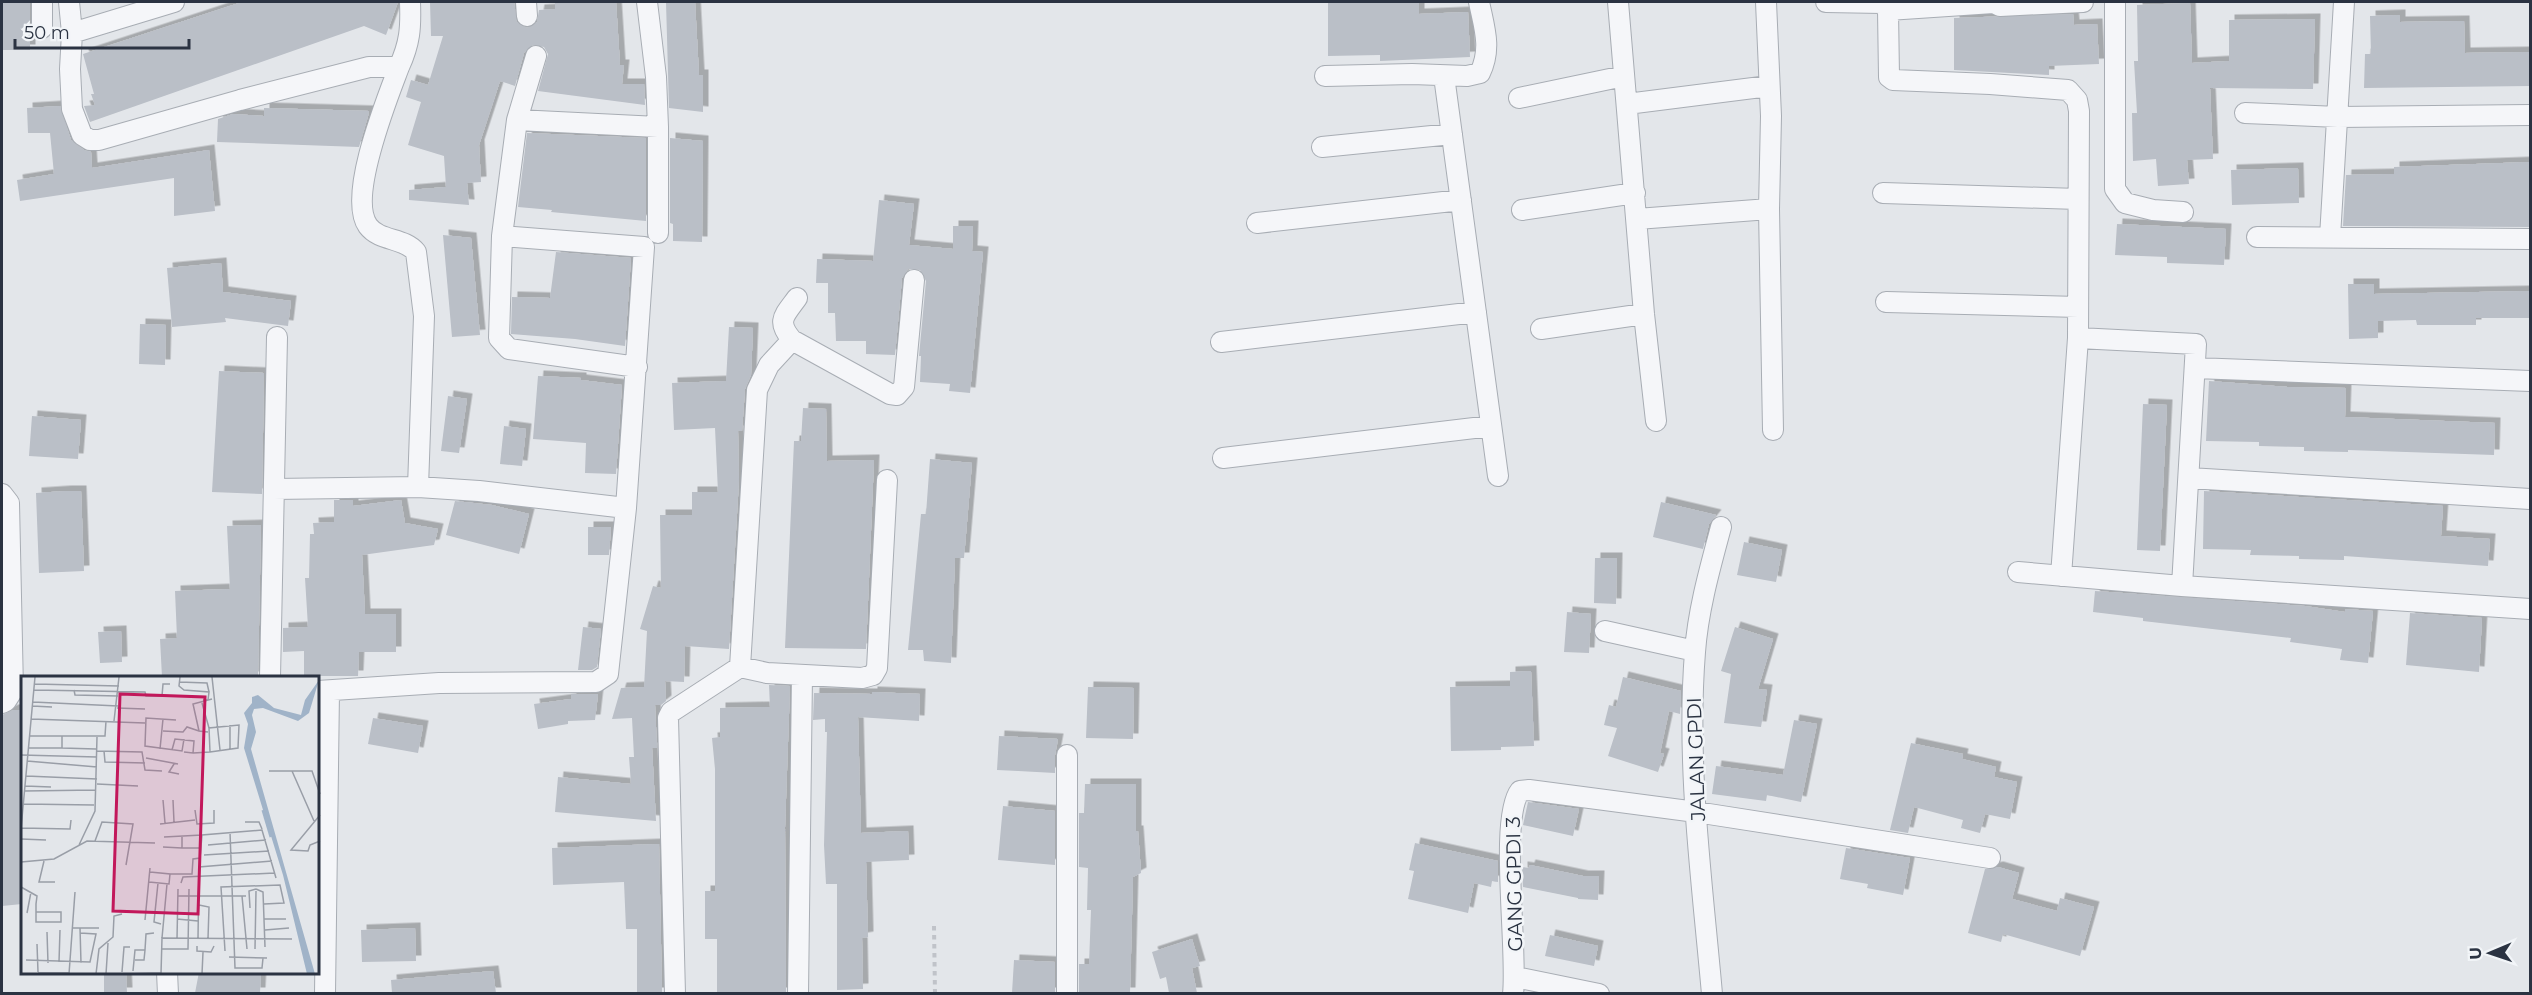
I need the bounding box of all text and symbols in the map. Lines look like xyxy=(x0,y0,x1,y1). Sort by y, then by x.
scale bar xyxy=(15,12,189,50)
text: 50 m xyxy=(24,22,70,44)
inset map xyxy=(21,676,320,974)
street label: JALAN GPDI xyxy=(1682,697,1710,822)
street label: GANG GPDI 3 xyxy=(1501,816,1527,952)
north arrow xyxy=(2460,923,2520,983)
text: U xyxy=(2466,947,2485,960)

